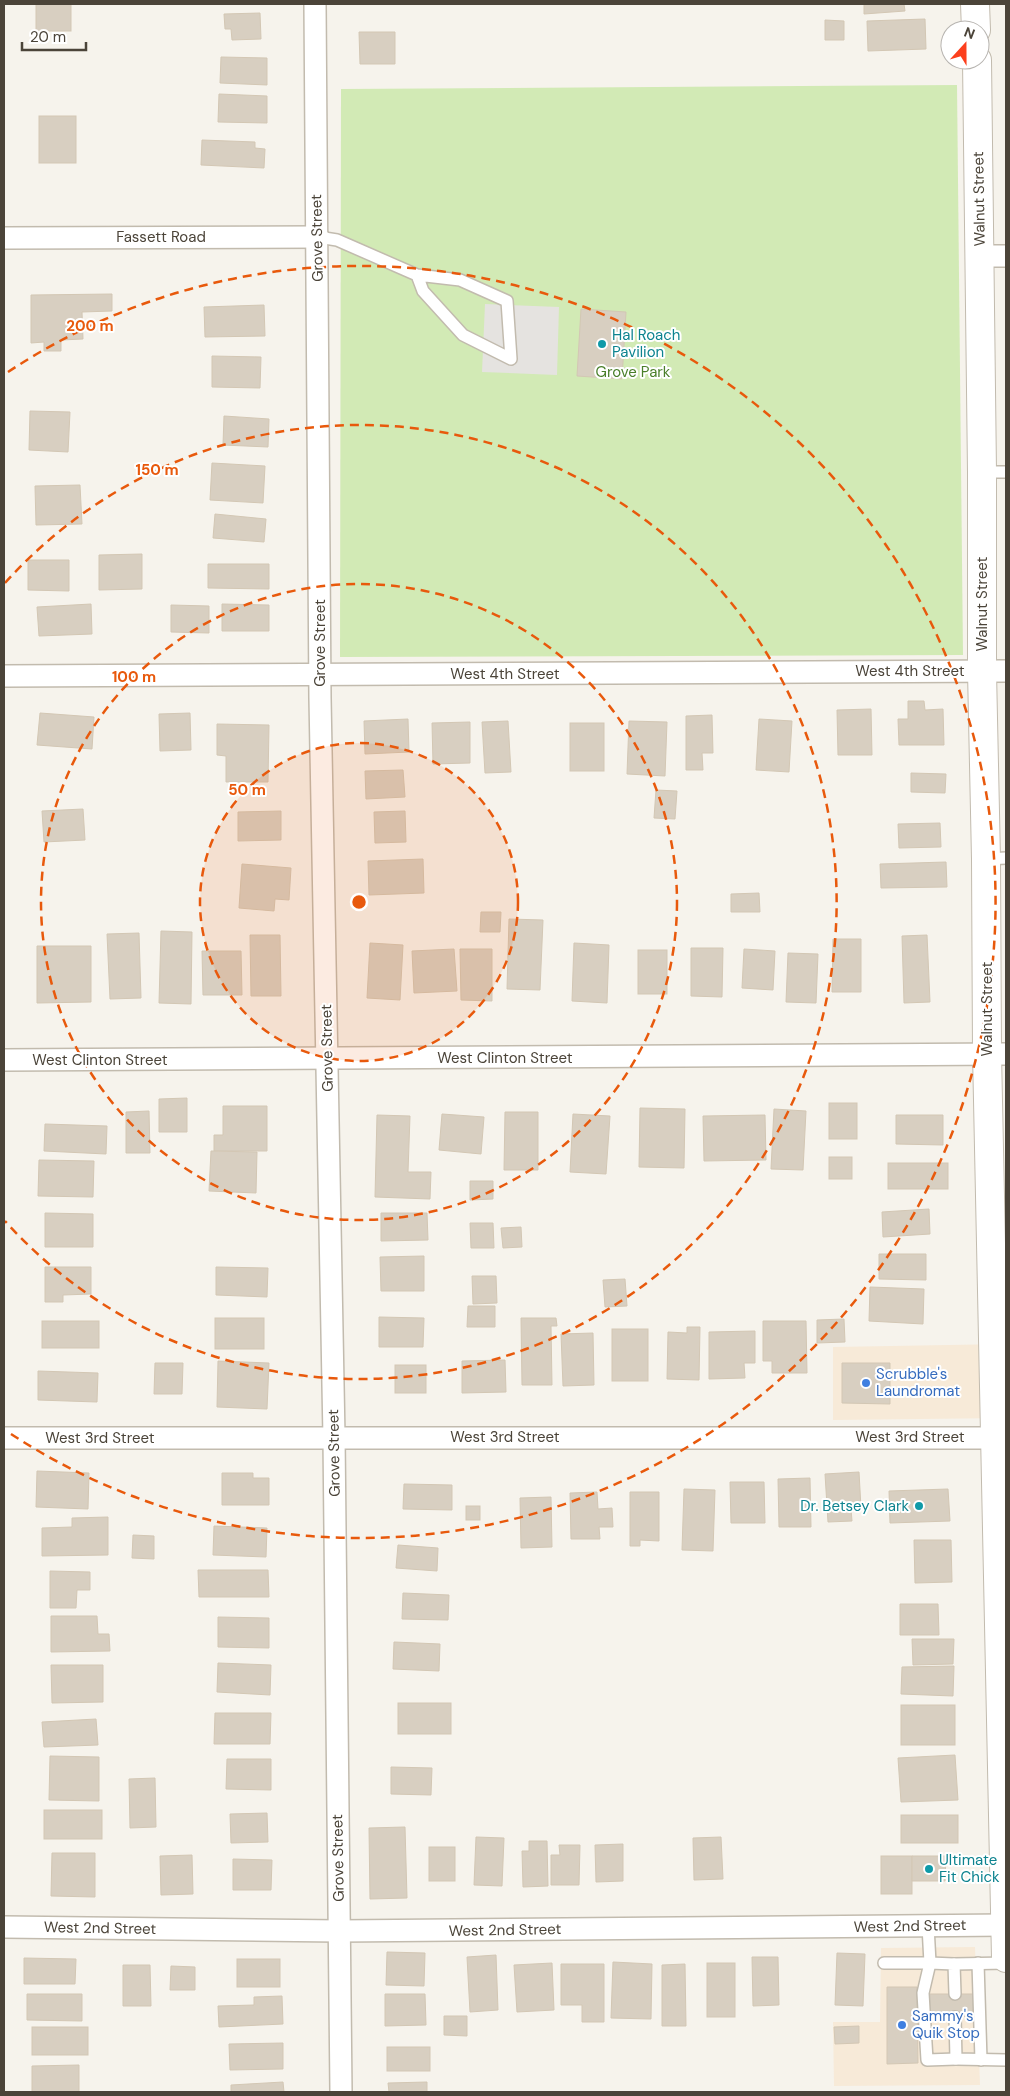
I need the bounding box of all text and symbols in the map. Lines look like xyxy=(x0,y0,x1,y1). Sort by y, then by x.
scale bar xyxy=(22,20,86,52)
north arrow xyxy=(940,20,990,70)
text: N xyxy=(962,23,978,43)
text: 20 m xyxy=(30,27,66,47)
street label: Walnut Street xyxy=(968,151,990,247)
street label: Grove Street xyxy=(306,194,328,282)
street label: Fassett Road xyxy=(116,227,206,247)
text: 200 m xyxy=(66,316,114,336)
place label: Hal Roach Pavilion xyxy=(612,325,680,362)
marker: Hal Roach Pavilion xyxy=(596,338,608,350)
park label: Grove Park xyxy=(596,362,671,382)
text: 150 m xyxy=(136,460,179,480)
street label: Walnut Street xyxy=(972,556,992,651)
street label: Grove Street xyxy=(310,599,330,687)
street label: West 4th Street xyxy=(855,661,965,681)
street label: West 4th Street xyxy=(450,664,560,684)
text: 100 m xyxy=(112,667,156,687)
text: 50 m xyxy=(228,780,266,800)
centre of rings xyxy=(350,893,368,911)
street label: Walnut Street xyxy=(977,961,997,1056)
street label: Grove Street xyxy=(316,1004,338,1092)
street label: West Clinton Street xyxy=(437,1048,573,1068)
street label: West Clinton Street xyxy=(32,1050,168,1070)
place label: Scrubble's Laundromat xyxy=(876,1364,960,1401)
marker: Scrubble's Laundromat xyxy=(860,1377,872,1389)
street label: Grove Street xyxy=(323,1409,345,1497)
street label: West 3rd Street xyxy=(450,1427,560,1447)
street label: West 3rd Street xyxy=(855,1427,965,1447)
street label: West 3rd Street xyxy=(45,1428,155,1448)
place label: Dr. Betsey Clark xyxy=(800,1496,909,1516)
marker: Dr. Betsey Clark xyxy=(913,1500,925,1512)
street label: Grove Street xyxy=(327,1814,349,1902)
place label: Ultimate Fit Chick xyxy=(939,1850,1000,1887)
marker: Ultimate Fit Chick xyxy=(923,1863,935,1875)
street label: West 2nd Street xyxy=(854,1915,967,1937)
street label: West 2nd Street xyxy=(44,1917,157,1939)
street label: West 2nd Street xyxy=(449,1919,562,1941)
place label: Sammy's Quik Stop xyxy=(912,2006,980,2043)
marker: Sammy's Quik Stop xyxy=(896,2019,908,2031)

